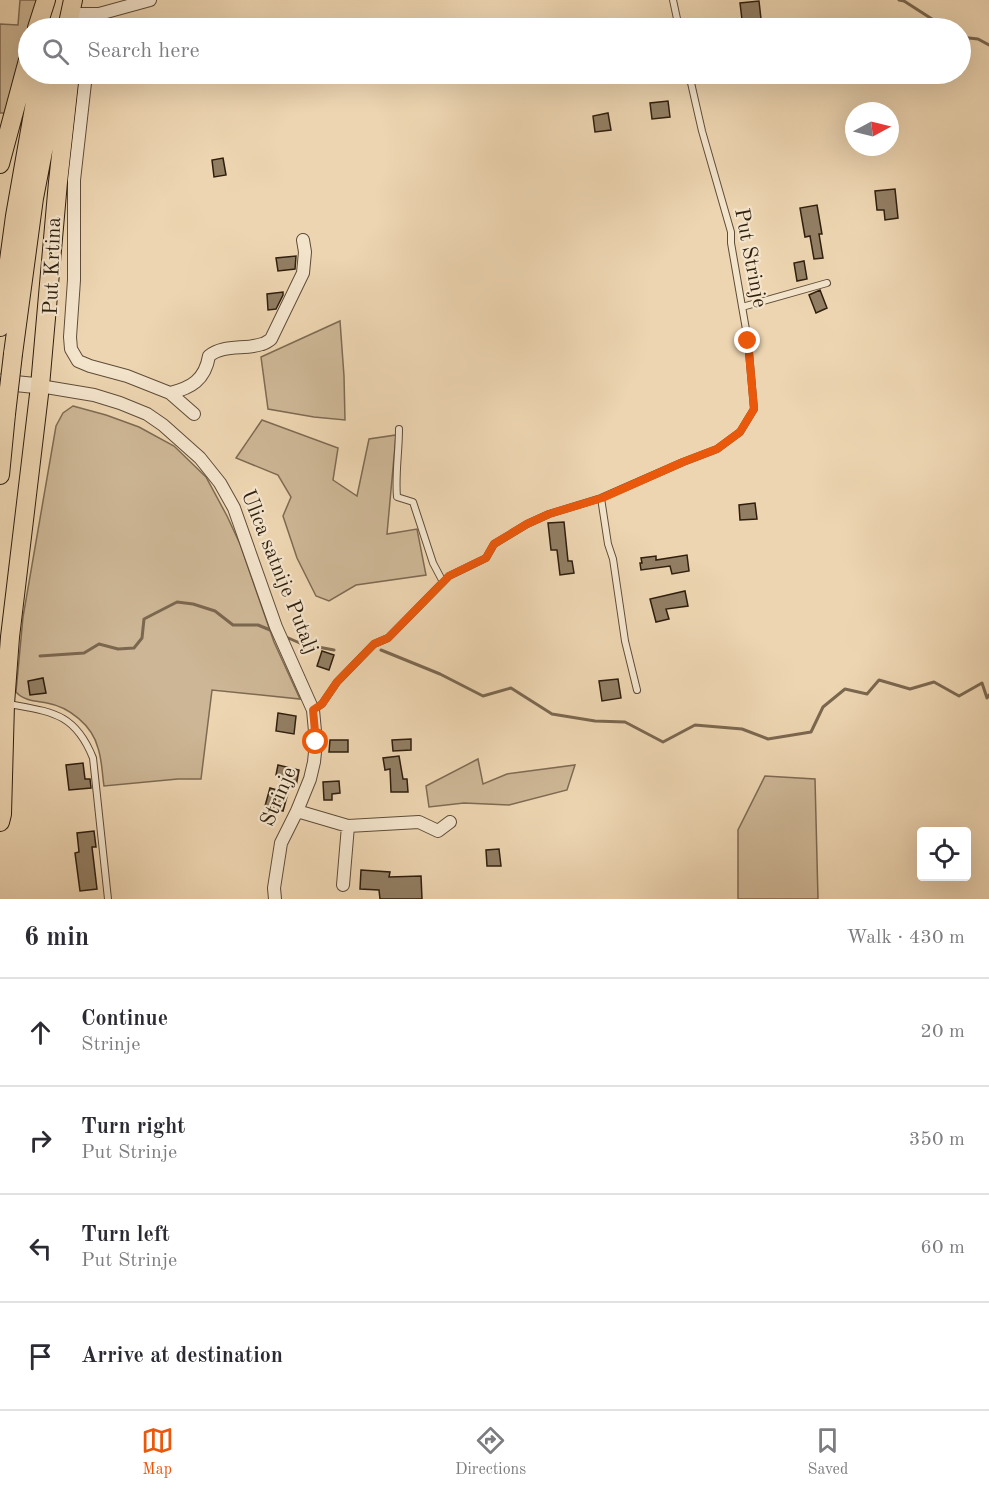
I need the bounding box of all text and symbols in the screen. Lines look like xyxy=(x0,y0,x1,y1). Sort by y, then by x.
search box xyxy=(18,18,971,84)
icon: search xyxy=(39,35,72,68)
text: Search here xyxy=(87,40,200,62)
north arrow xyxy=(845,102,899,156)
street label: Put Strinje xyxy=(730,206,770,310)
street label: Put Krtina xyxy=(41,217,65,315)
route end xyxy=(734,327,760,353)
street label: Ulica satnije Putalj xyxy=(237,487,321,657)
route start xyxy=(302,728,328,754)
street label: Strinje xyxy=(257,764,301,830)
map controls xyxy=(917,827,971,881)
button: locate xyxy=(917,827,971,881)
text: 6 min xyxy=(24,925,89,951)
text: Walk · 430 m xyxy=(846,928,965,948)
text: Continue xyxy=(81,1008,168,1030)
icon: ahead xyxy=(24,1016,57,1049)
text: 20 m xyxy=(920,1022,965,1042)
text: Strinje xyxy=(81,1035,140,1055)
text: Turn right xyxy=(81,1116,185,1138)
icon: right xyxy=(24,1124,57,1157)
text: 350 m xyxy=(909,1130,965,1150)
text: Put Strinje xyxy=(81,1143,177,1163)
text: Turn left xyxy=(81,1224,170,1246)
icon: left xyxy=(24,1232,57,1265)
text: 60 m xyxy=(920,1238,965,1258)
text: Put Strinje xyxy=(81,1251,177,1271)
icon: arrive xyxy=(24,1340,57,1373)
text: Arrive at destination xyxy=(81,1345,283,1367)
tab: Map xyxy=(141,1424,174,1480)
tab: Directions xyxy=(455,1424,526,1480)
tab: Saved xyxy=(808,1424,848,1480)

